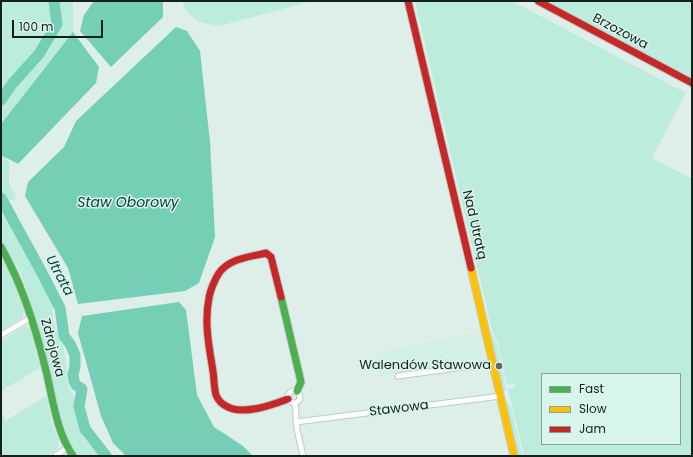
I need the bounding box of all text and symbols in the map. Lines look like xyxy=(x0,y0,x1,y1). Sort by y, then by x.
street label: Brzozowa xyxy=(590,11,650,53)
scale bar xyxy=(14,12,105,38)
text: 100 m xyxy=(19,18,53,35)
street label: Nad Utratą xyxy=(458,189,490,261)
water label: Staw Oborowy xyxy=(77,195,179,211)
water label: Utrata xyxy=(41,253,77,299)
street label: Zdrojowa xyxy=(37,317,67,379)
place label: Walendów Stawowa xyxy=(359,358,491,374)
marker: Walendów Stawowa xyxy=(494,361,504,371)
legend xyxy=(541,373,681,445)
text: Fast xyxy=(579,380,604,397)
street label: Stawowa xyxy=(368,398,430,420)
text: Slow xyxy=(579,400,607,417)
text: Jam xyxy=(579,420,606,437)

